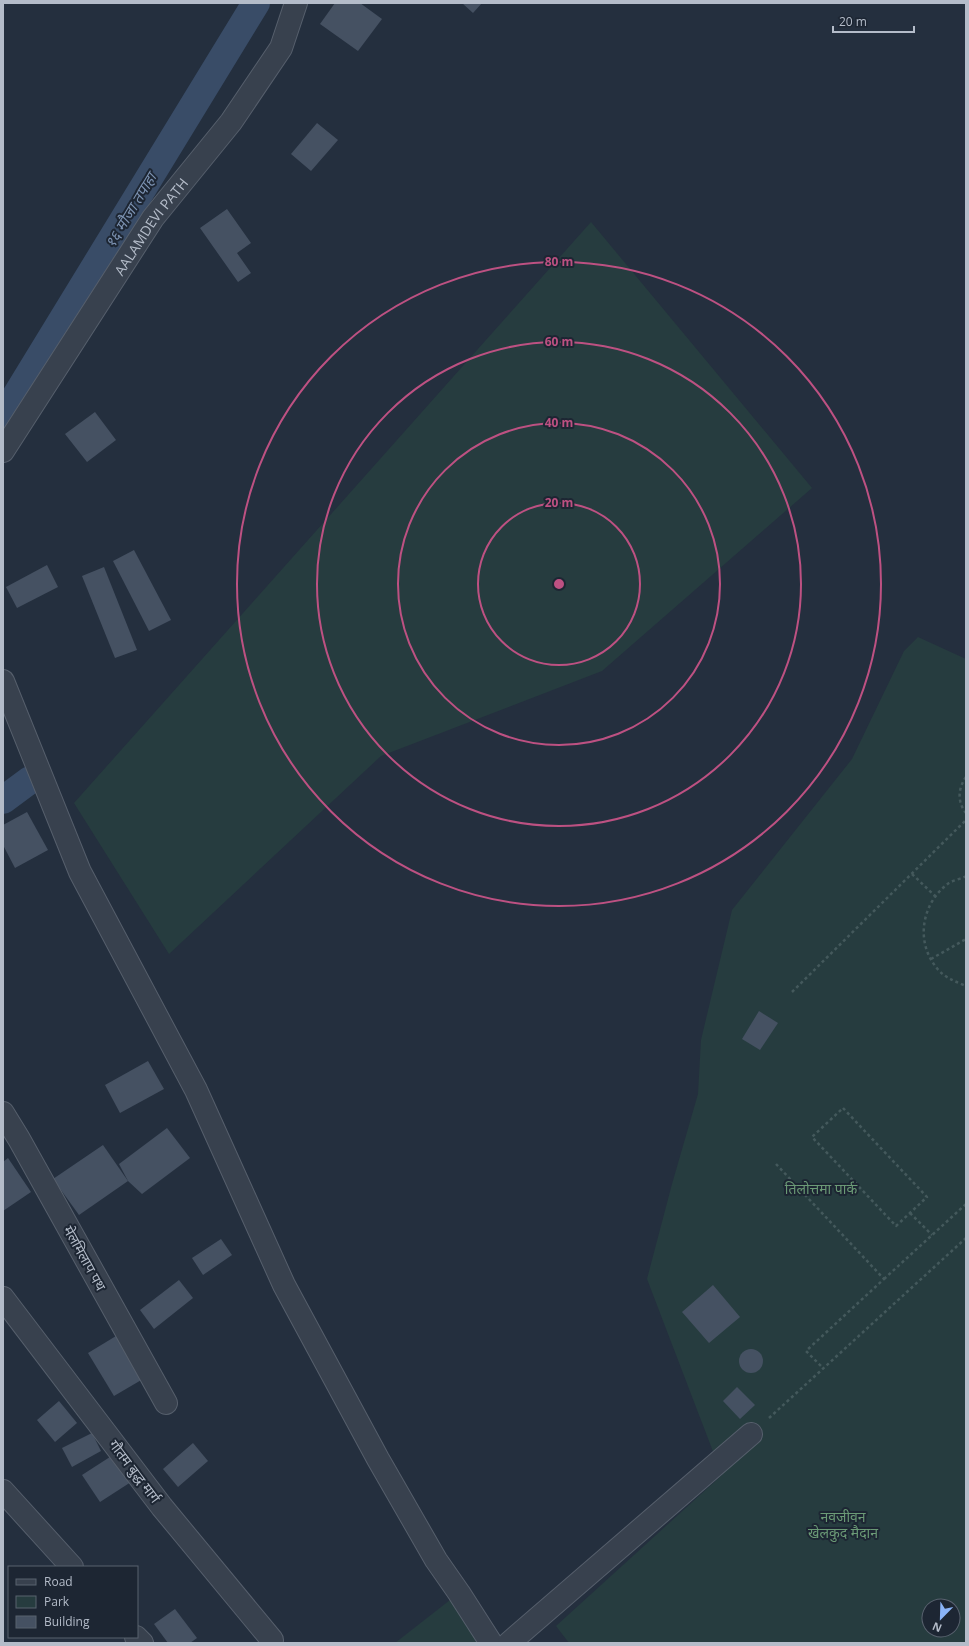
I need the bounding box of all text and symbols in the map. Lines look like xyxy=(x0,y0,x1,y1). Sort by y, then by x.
scale bar xyxy=(833,8,914,34)
text: 20 m xyxy=(839,13,867,30)
water label: १६ मौजा तपाहा xyxy=(100,166,162,251)
street label: AALAMDEVI PATH xyxy=(109,173,192,279)
text: 80 m xyxy=(545,253,573,270)
text: 60 m xyxy=(545,333,573,350)
text: 40 m xyxy=(545,414,573,431)
text: 20 m xyxy=(545,494,573,511)
centre of rings xyxy=(552,577,566,591)
park label: तिलोत्तमा पार्क xyxy=(785,1179,857,1198)
street label: मेलमिलाप पथ xyxy=(59,1222,111,1295)
street label: गौतम बुद्ध मार्ग xyxy=(104,1436,166,1508)
park label: नवजीवन खेलकुद मैदान xyxy=(808,1507,878,1543)
legend xyxy=(8,1566,138,1638)
text: Road xyxy=(44,1573,73,1590)
text: Park xyxy=(44,1593,70,1610)
north arrow xyxy=(921,1598,961,1638)
text: Building xyxy=(44,1613,90,1630)
text: N xyxy=(930,1619,944,1636)

